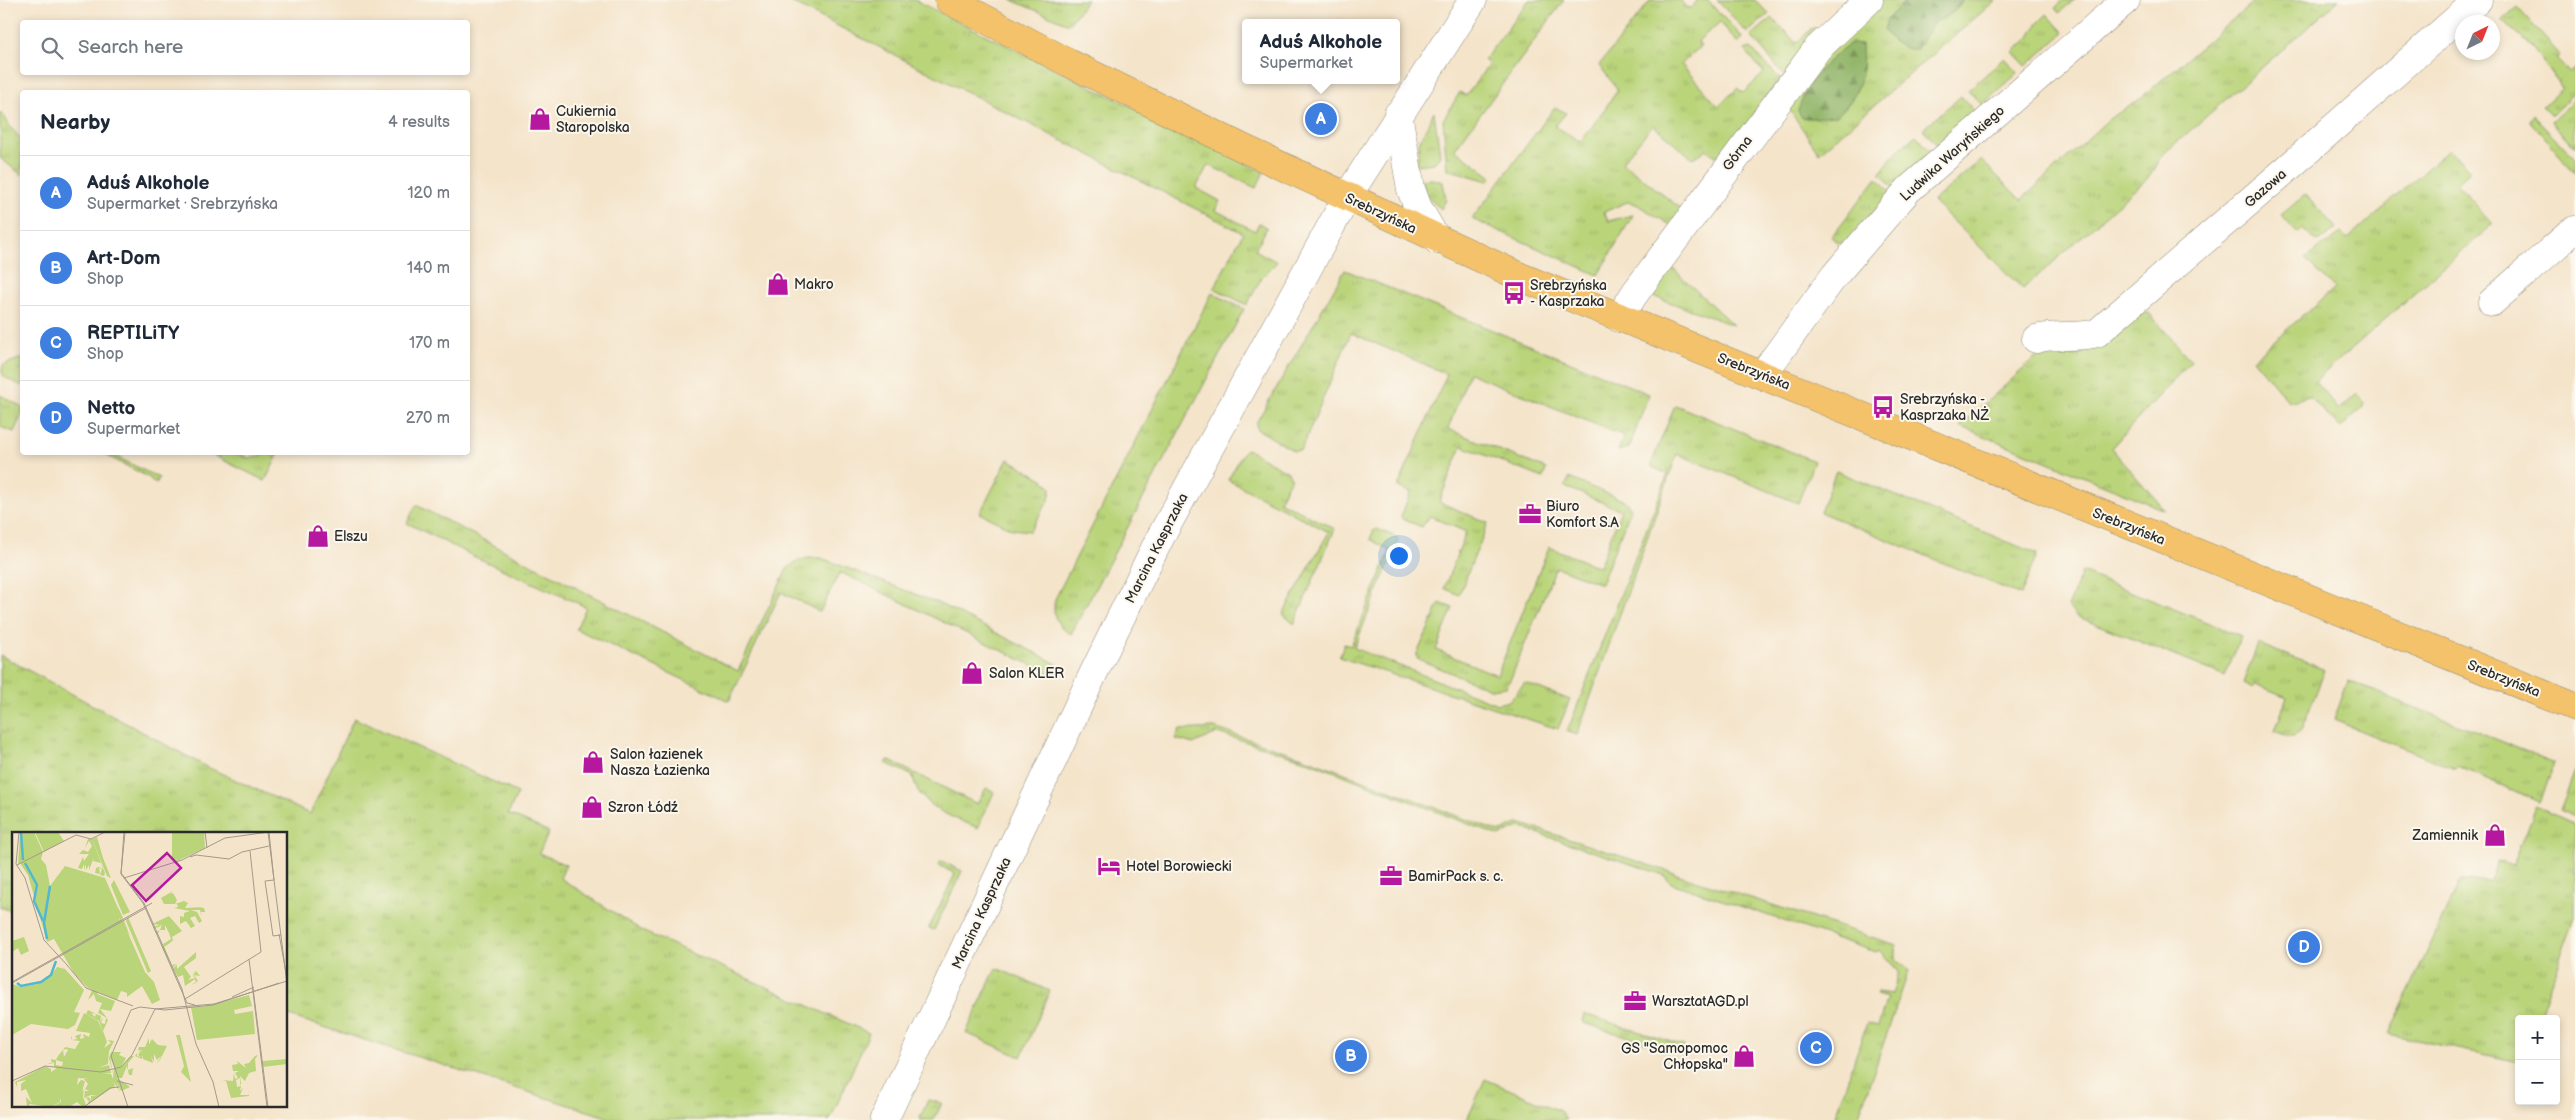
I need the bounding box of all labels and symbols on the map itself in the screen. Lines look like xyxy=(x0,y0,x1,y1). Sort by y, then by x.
north arrow xyxy=(2455,15,2500,60)
pin: A xyxy=(1305,100,1337,138)
street label: Ludwika Waryńskiego xyxy=(1897,102,2008,205)
place label: Cukiernia Staropolska xyxy=(556,103,630,136)
shop icon: Cukiernia Staropolska xyxy=(527,106,553,132)
street label: Górna xyxy=(1719,132,1756,174)
street label: Gazowa xyxy=(2241,166,2290,211)
street label: Srebrzyńska xyxy=(1342,190,1419,237)
shop icon: Makro xyxy=(765,271,791,297)
place label: Makro xyxy=(794,276,834,293)
place label: Srebrzyńska - Kasprzaka xyxy=(1530,277,1607,310)
bus stop icon: Srebrzyńska - Kasprzaka xyxy=(1501,280,1527,306)
street label: Srebrzyńska xyxy=(1715,349,1793,394)
place label: Srebrzyńska - Kasprzaka NŻ xyxy=(1900,391,1989,424)
bus stop icon: Srebrzyńska - Kasprzaka NŻ xyxy=(1870,394,1896,420)
street label: Marcina Kasprzaka xyxy=(1121,490,1192,606)
place label: Biuro Komfort S.A xyxy=(1546,498,1619,531)
office icon: Biuro Komfort S.A xyxy=(1517,501,1543,527)
street label: Srebrzyńska xyxy=(2090,504,2168,549)
shop icon: Elszu xyxy=(305,523,331,549)
place label: Elszu xyxy=(334,528,368,545)
your location xyxy=(1386,543,1412,569)
street label: Srebrzyńska xyxy=(2465,656,2543,701)
shop icon: Salon KLER xyxy=(959,660,985,686)
place label: Salon KLER xyxy=(989,665,1064,682)
place label: Salon łazienek Nasza Łazienka xyxy=(610,746,710,779)
shop icon: Salon łazienek Nasza Łazienka xyxy=(580,749,606,775)
shop icon: Szron Łódź xyxy=(579,794,605,820)
place label: Szron Łódź xyxy=(608,799,678,816)
shop icon: Zamiennik xyxy=(2482,822,2508,848)
place label: Zamiennik xyxy=(2411,827,2478,844)
inset map xyxy=(12,832,288,1108)
hotel icon: Hotel Borowiecki xyxy=(1096,853,1122,879)
street label: Marcina Kasprzaka xyxy=(948,855,1015,972)
place label: Hotel Borowiecki xyxy=(1126,858,1232,875)
office icon: BamirPack s. c. xyxy=(1378,863,1404,889)
place label: BamirPack s. c. xyxy=(1408,868,1504,885)
pin: D xyxy=(2288,928,2320,966)
office icon: WarsztatAGD.pl xyxy=(1622,988,1648,1014)
place label: WarsztatAGD.pl xyxy=(1652,993,1749,1010)
pin: C xyxy=(1800,1029,1832,1067)
pin: B xyxy=(1335,1037,1367,1075)
place label: GS "Samopomoc Chłopska" xyxy=(1621,1040,1728,1073)
shop icon: GS "Samopomoc Chłopska" xyxy=(1731,1043,1757,1069)

